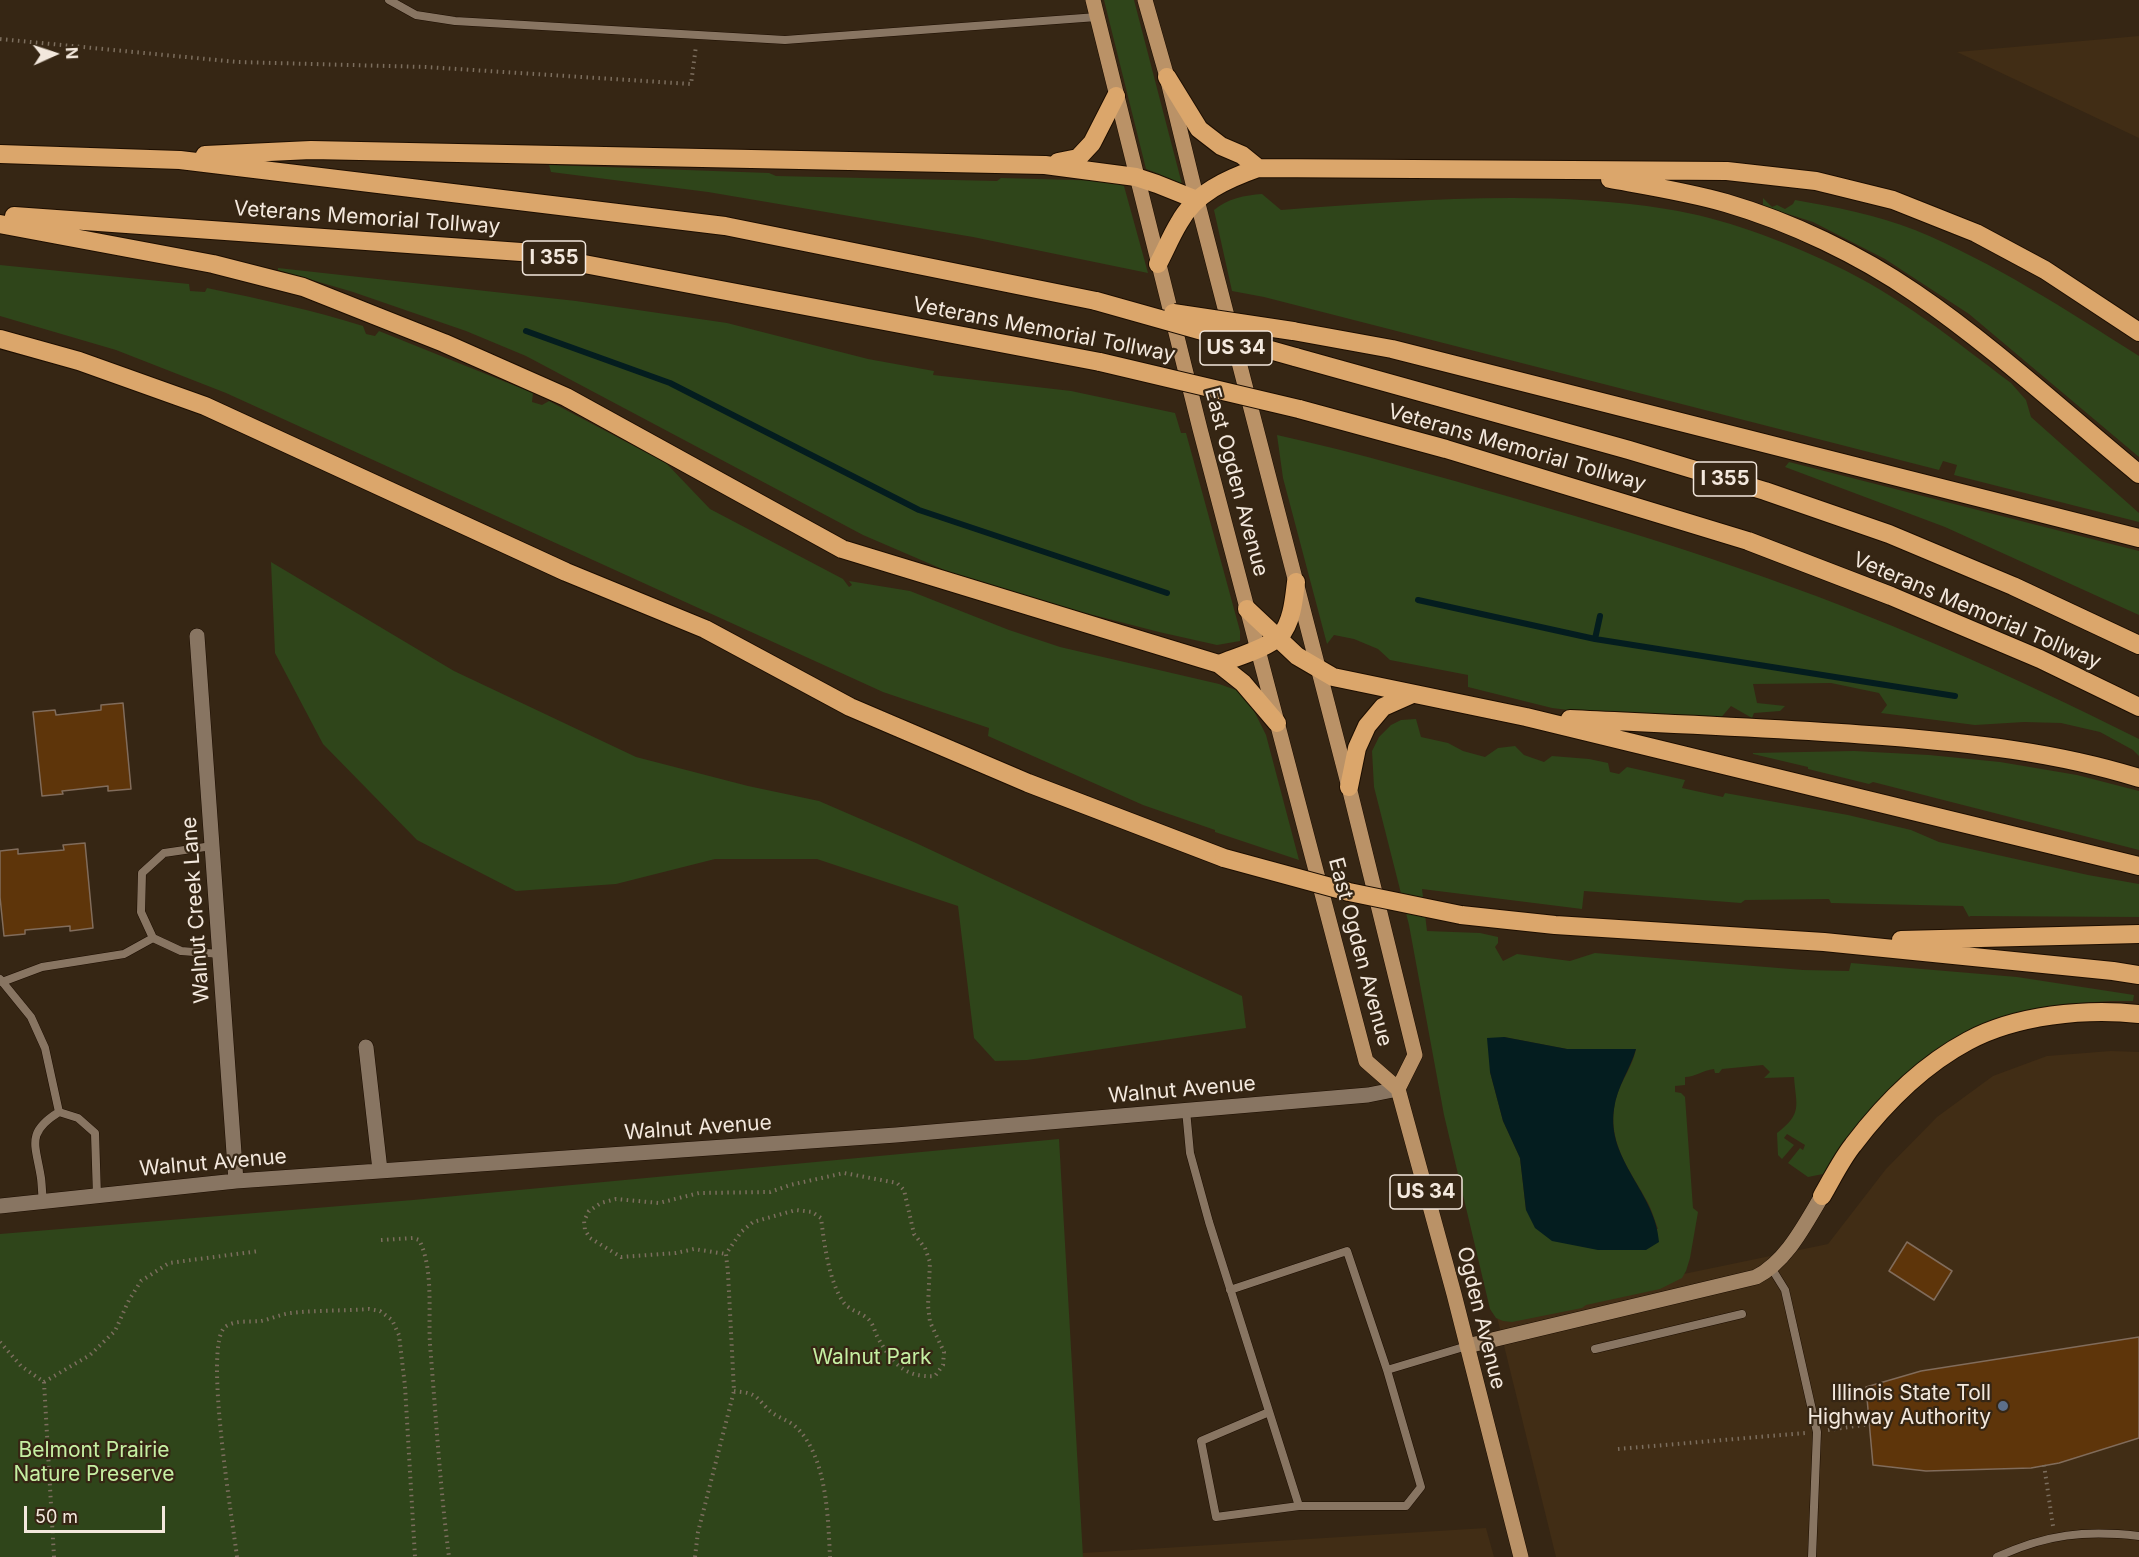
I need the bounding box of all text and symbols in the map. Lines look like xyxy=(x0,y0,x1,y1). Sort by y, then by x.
north arrow xyxy=(24,24,84,84)
text: N xyxy=(62,46,82,60)
street label: Veterans Memorial Tollway xyxy=(233,196,501,240)
road number: I 355 xyxy=(522,241,586,275)
street label: Veterans Memorial Tollway xyxy=(910,292,1178,368)
road number: US 34 xyxy=(1200,331,1272,365)
street label: East Ogden Avenue xyxy=(1199,385,1273,579)
street label: Veterans Memorial Tollway xyxy=(1385,399,1649,497)
road number: I 355 xyxy=(1694,462,1756,496)
street label: Veterans Memorial Tollway xyxy=(1849,547,2105,675)
street label: Walnut Creek Lane xyxy=(177,816,215,1004)
street label: East Ogden Avenue xyxy=(1323,855,1397,1049)
street label: Walnut Avenue xyxy=(1107,1071,1257,1109)
street label: Walnut Avenue xyxy=(623,1110,773,1146)
street label: Walnut Avenue xyxy=(138,1144,288,1182)
road number: US 34 xyxy=(1390,1175,1462,1209)
street label: Ogden Avenue xyxy=(1451,1244,1511,1392)
park label: Walnut Park xyxy=(812,1345,932,1371)
place label: Illinois State Toll Highway Authority xyxy=(1807,1381,1991,1431)
marker: Illinois State Toll Highway Authority xyxy=(1996,1399,2010,1413)
park label: Belmont Prairie Nature Preserve xyxy=(13,1438,175,1488)
scale bar xyxy=(27,1494,168,1532)
text: 50 m xyxy=(35,1506,78,1527)

